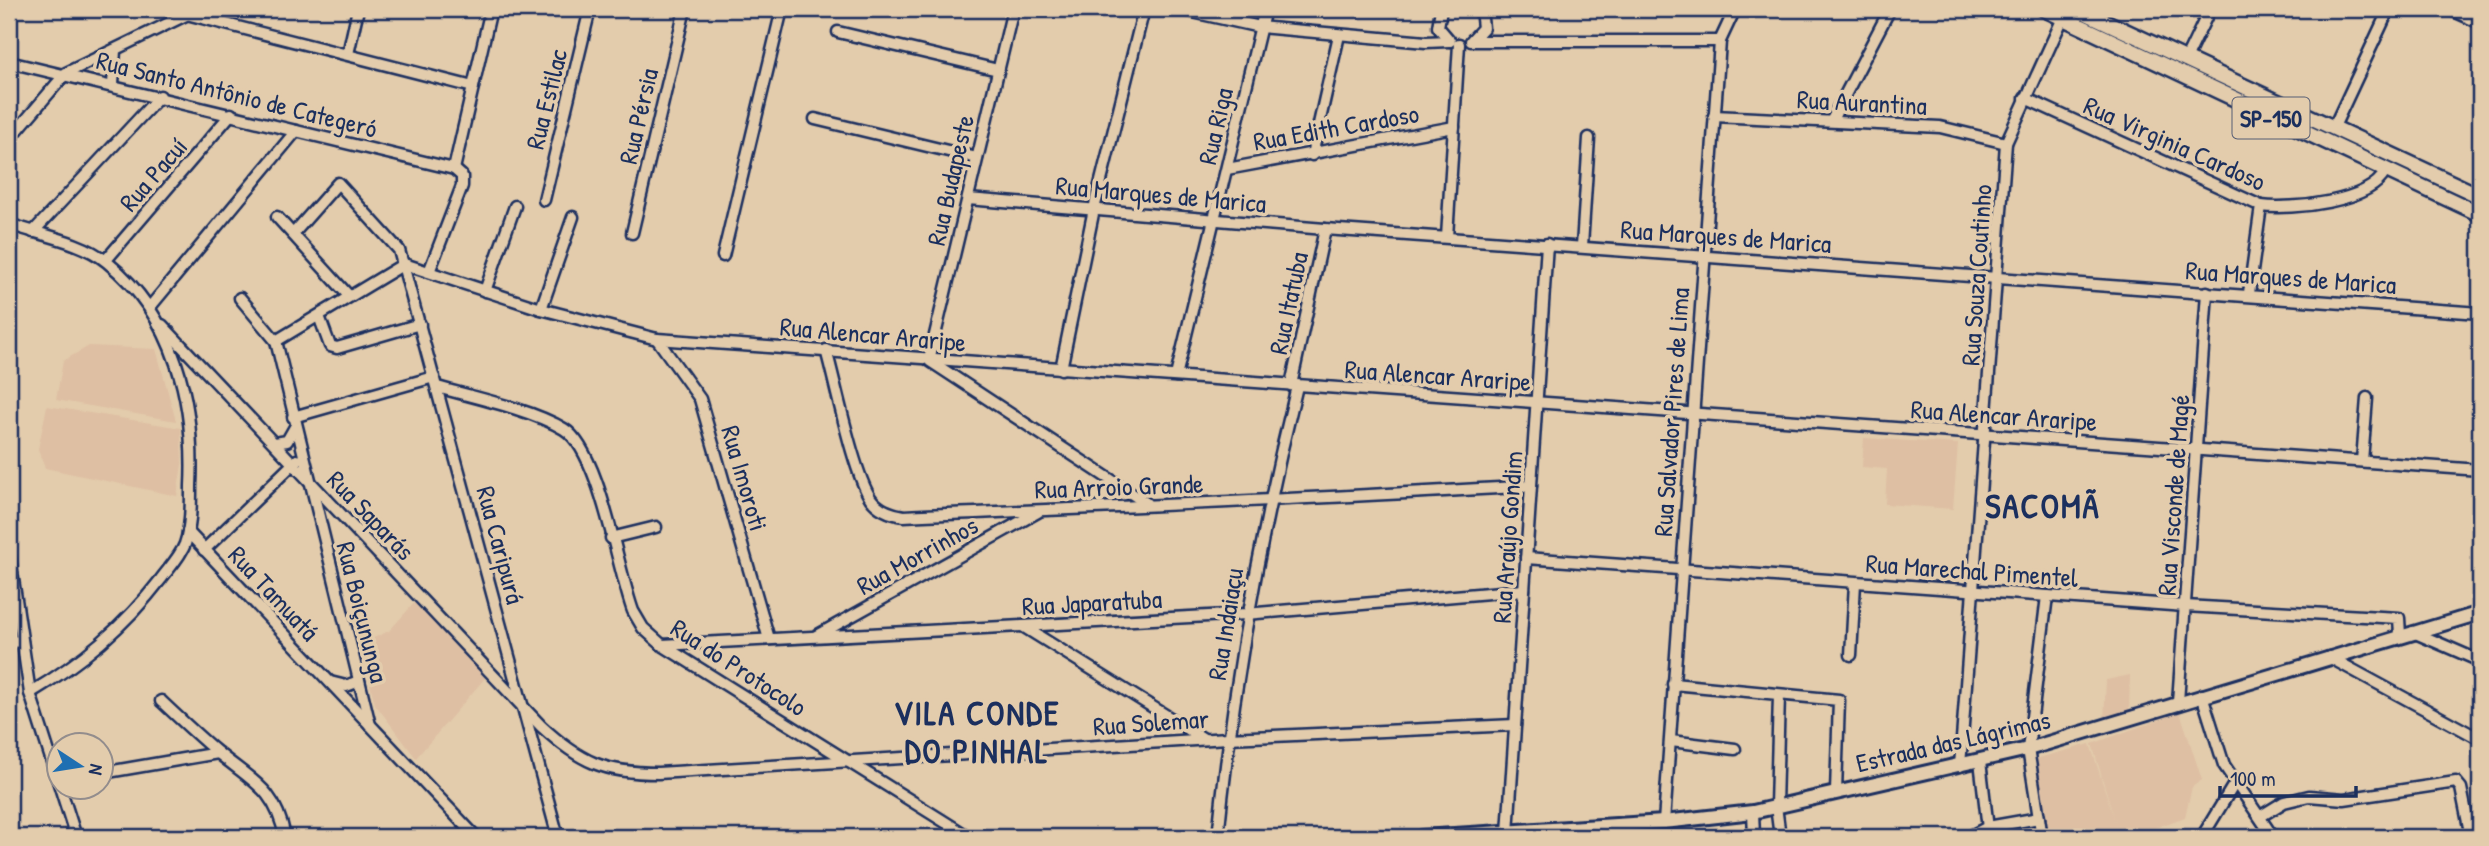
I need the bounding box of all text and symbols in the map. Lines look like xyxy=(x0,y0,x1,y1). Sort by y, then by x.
street label: Rua Santo Antônio de Categeró xyxy=(93,42,381,146)
street label: Rua Estilac xyxy=(517,45,575,153)
street label: Rua Pérsia xyxy=(610,65,666,167)
street label: Rua Aurantina xyxy=(1796,81,1928,123)
street label: Rua Riga xyxy=(1189,84,1241,168)
street label: Rua Virginia Cardoso xyxy=(2079,87,2271,199)
street label: Rua Edith Cardoso xyxy=(1251,95,1421,159)
road number: SP-150 xyxy=(2232,98,2310,138)
street label: Rua Budapeste xyxy=(918,111,982,249)
street label: Rua Pacuí xyxy=(111,130,195,218)
street label: Rua Marques de Marica xyxy=(1054,167,1268,221)
street label: Rua Souza Coutinho xyxy=(1952,183,2000,367)
street label: Rua Marques de Marica xyxy=(1619,211,1833,261)
street label: Rua Itatuba xyxy=(1260,249,1316,357)
street label: Rua Marques de Marica xyxy=(2184,252,2398,302)
street label: Rua Salvador Pires de Lima xyxy=(1645,287,1697,537)
street label: Rua Alencar Araripe xyxy=(779,308,967,360)
street label: Rua Alencar Araripe xyxy=(1344,351,1532,399)
street label: Rua Alencar Araripe xyxy=(1910,391,2098,439)
street label: Rua Visconde de Magé xyxy=(2149,393,2197,597)
street label: Rua Imoroti xyxy=(713,421,777,535)
street label: Rua Araújo Gondim xyxy=(1484,450,1530,624)
street label: Rua Saparás xyxy=(319,463,423,567)
street label: Rua Arroio Grande xyxy=(1034,466,1204,506)
street label: Rua Caripurá xyxy=(469,482,533,608)
district label: SACOMÃ xyxy=(1985,484,2101,528)
street label: Rua Morrinhos xyxy=(850,507,984,603)
street label: Rua Tamuatá xyxy=(221,538,327,648)
street label: Rua Boiçununga xyxy=(329,538,397,686)
street label: Rua Marechal Pimentel xyxy=(1865,545,2079,595)
street label: Rua Indaiaçu xyxy=(1199,565,1251,683)
street label: Rua Japaratuba xyxy=(1021,581,1163,623)
street label: Rua do Protocolo xyxy=(664,610,814,724)
district label: VILA CONDE DO PINHAL xyxy=(894,691,1060,773)
street label: Rua Solemar xyxy=(1092,700,1210,744)
street label: Estrada das Lágrimas xyxy=(1852,702,2054,780)
north arrow xyxy=(46,730,116,800)
scale bar xyxy=(2220,755,2356,799)
text: N xyxy=(83,762,110,777)
text: 100 m xyxy=(2230,764,2276,793)

